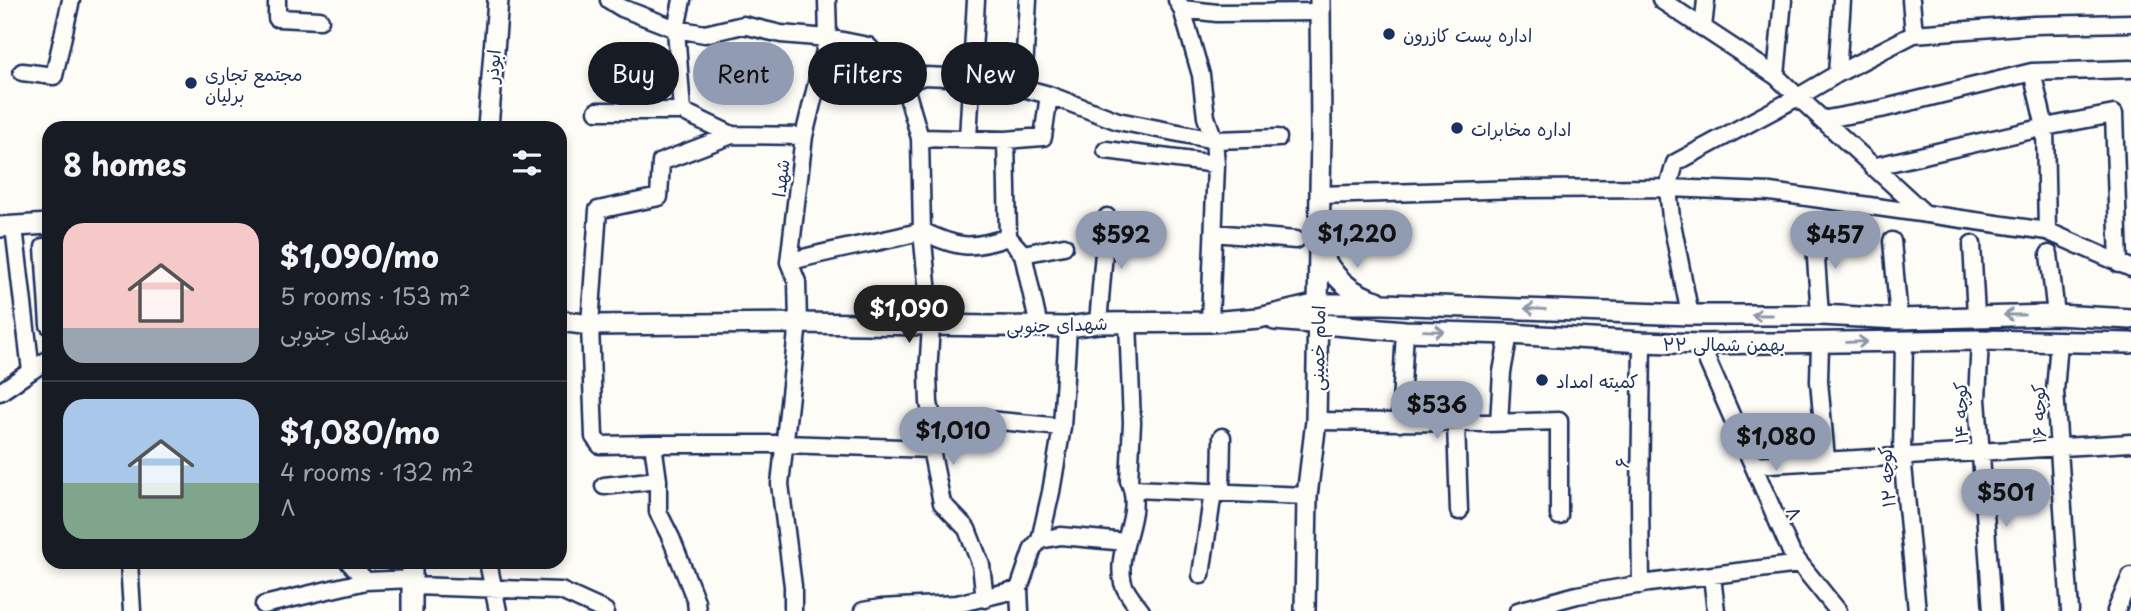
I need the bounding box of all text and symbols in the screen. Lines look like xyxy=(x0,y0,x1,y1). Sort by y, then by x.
place label: اداره پست کازرون xyxy=(1403,21,1532,48)
marker: اداره پست کازرون xyxy=(1381,26,1397,42)
chip: Buy xyxy=(588,42,679,105)
chip: Rent xyxy=(693,42,794,105)
chip: Filters xyxy=(808,42,927,105)
chip: New xyxy=(941,42,1039,105)
street label: ابوذر xyxy=(477,48,507,86)
place label: مجتمع تجاری برلیان xyxy=(205,60,302,108)
marker: مجتمع تجاری برلیان xyxy=(183,75,199,91)
place label: اداره مخابرات xyxy=(1471,115,1571,142)
marker: اداره مخابرات xyxy=(1449,120,1465,136)
text: 8 homes xyxy=(63,141,186,186)
icon: filters xyxy=(508,144,546,182)
street label: شهدا xyxy=(764,158,796,198)
pin: $1,220 xyxy=(1300,210,1414,270)
pin: $592 xyxy=(1080,212,1162,271)
pin: $457 xyxy=(1794,212,1876,271)
text: $1,220 xyxy=(1317,215,1397,250)
text: $592 xyxy=(1092,216,1150,251)
text: $457 xyxy=(1806,216,1864,251)
text: $1,090/mo xyxy=(280,233,439,278)
icon: home xyxy=(119,251,203,335)
text: 5 rooms · 153 m² xyxy=(280,278,471,313)
pin: $1,090 xyxy=(852,286,966,345)
text: $1,090 xyxy=(870,290,948,325)
one-way arrow xyxy=(1523,303,1546,316)
street label: امام خمینی xyxy=(1303,305,1333,391)
one-way arrow xyxy=(1751,308,1774,322)
one-way arrow xyxy=(2003,308,2026,322)
street label: شهدای جنوبی xyxy=(1006,309,1108,339)
text: شهدای جنوبی xyxy=(280,313,410,348)
one-way arrow xyxy=(1422,325,1445,338)
street label: ۲۲ بهمن شمالی xyxy=(1663,330,1785,357)
one-way arrow xyxy=(1845,335,1868,348)
place label: کمیته امداد xyxy=(1556,367,1639,394)
marker: کمیته امداد xyxy=(1534,372,1550,388)
street label: کوچه ۱۴ xyxy=(1946,381,1974,445)
pin: $536 xyxy=(1396,382,1478,441)
street label: کوچه ۱۶ xyxy=(2024,384,2052,444)
text: $536 xyxy=(1407,386,1467,421)
pin: $1,010 xyxy=(896,407,1010,467)
text: $1,080/mo xyxy=(280,409,440,454)
text: $1,010 xyxy=(915,412,991,447)
pin: $1,080 xyxy=(1719,414,1833,473)
text: $1,080 xyxy=(1736,418,1816,453)
icon: home xyxy=(119,427,203,511)
street label: کوچه ۱۲ xyxy=(1870,445,1902,508)
text: 4 rooms · 132 m² xyxy=(280,454,474,489)
street label: ۶ xyxy=(1607,457,1635,469)
pin: $501 xyxy=(1965,470,2047,529)
text: $501 xyxy=(1977,474,2035,509)
text: ۸ xyxy=(280,489,296,524)
street label: ۸ xyxy=(1780,502,1810,524)

